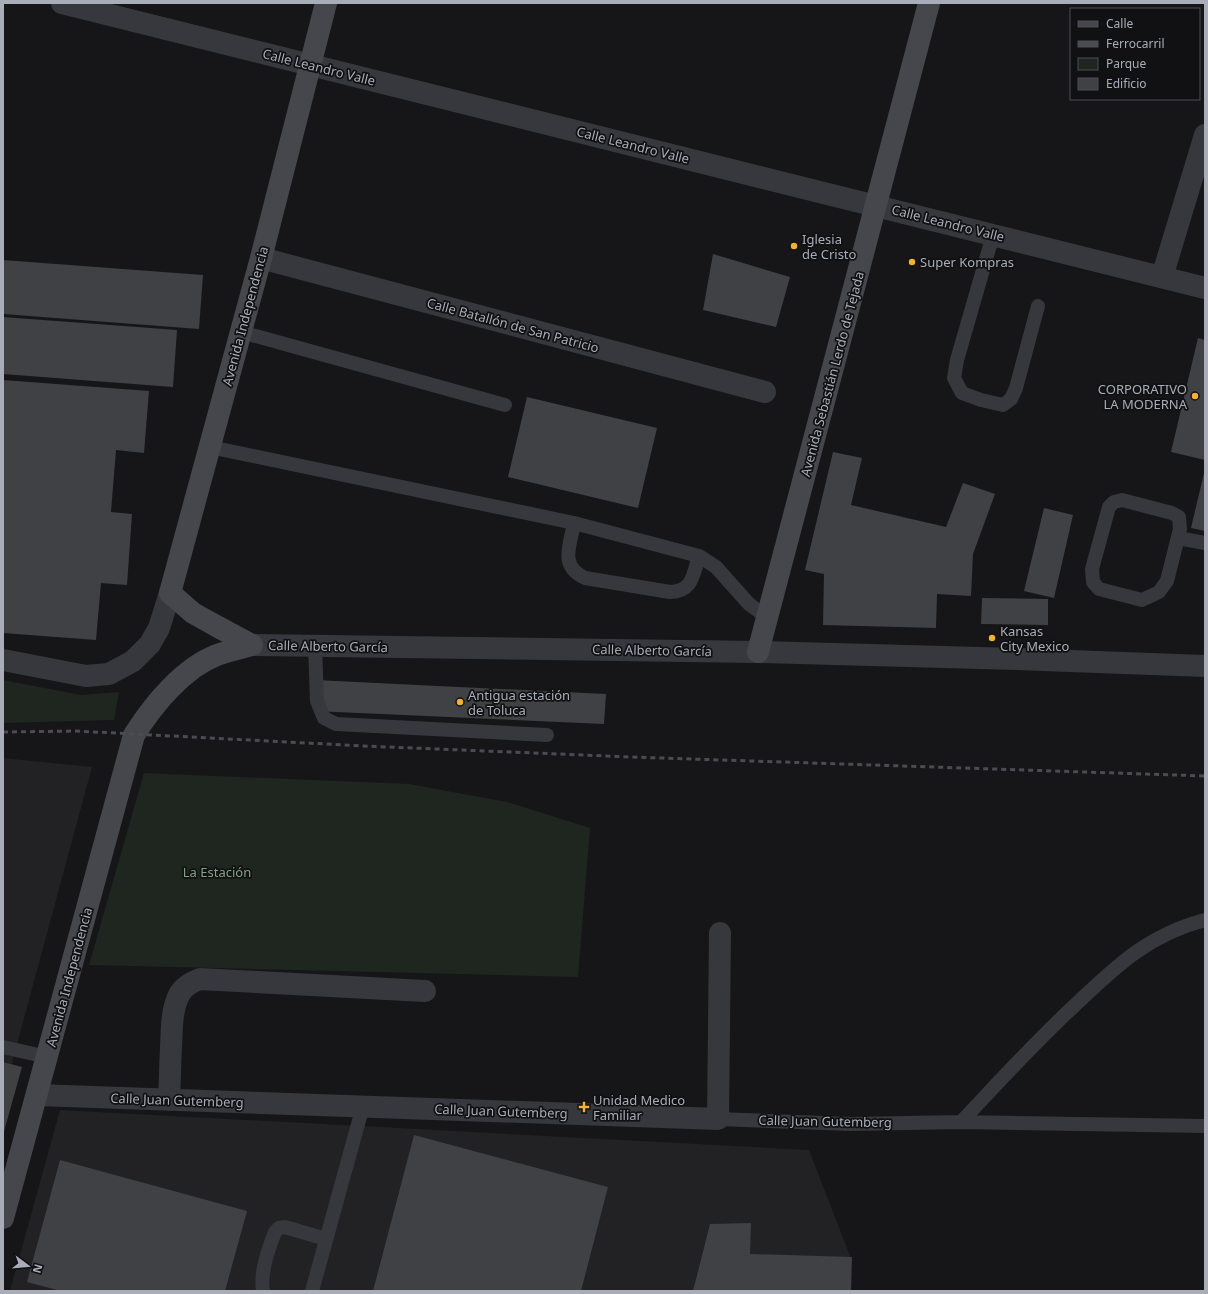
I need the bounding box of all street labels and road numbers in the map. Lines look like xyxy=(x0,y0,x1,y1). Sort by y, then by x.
street label: Calle Leandro Valle xyxy=(261,44,377,90)
street label: Calle Leandro Valle xyxy=(575,122,691,168)
street label: Calle Leandro Valle xyxy=(890,200,1006,246)
street label: Avenida Independencia xyxy=(218,244,272,388)
street label: Avenida Sebastián Lerdo de Tejada xyxy=(796,269,868,479)
street label: Calle Batallón de San Patricio xyxy=(425,293,601,357)
street label: Calle Alberto García xyxy=(268,636,388,656)
street label: Calle Alberto García xyxy=(592,640,712,660)
street label: Avenida Independencia xyxy=(42,905,96,1049)
street label: Calle Juan Gutemberg xyxy=(110,1089,244,1111)
street label: Calle Juan Gutemberg xyxy=(434,1100,568,1122)
street label: Calle Juan Gutemberg xyxy=(758,1111,892,1131)

